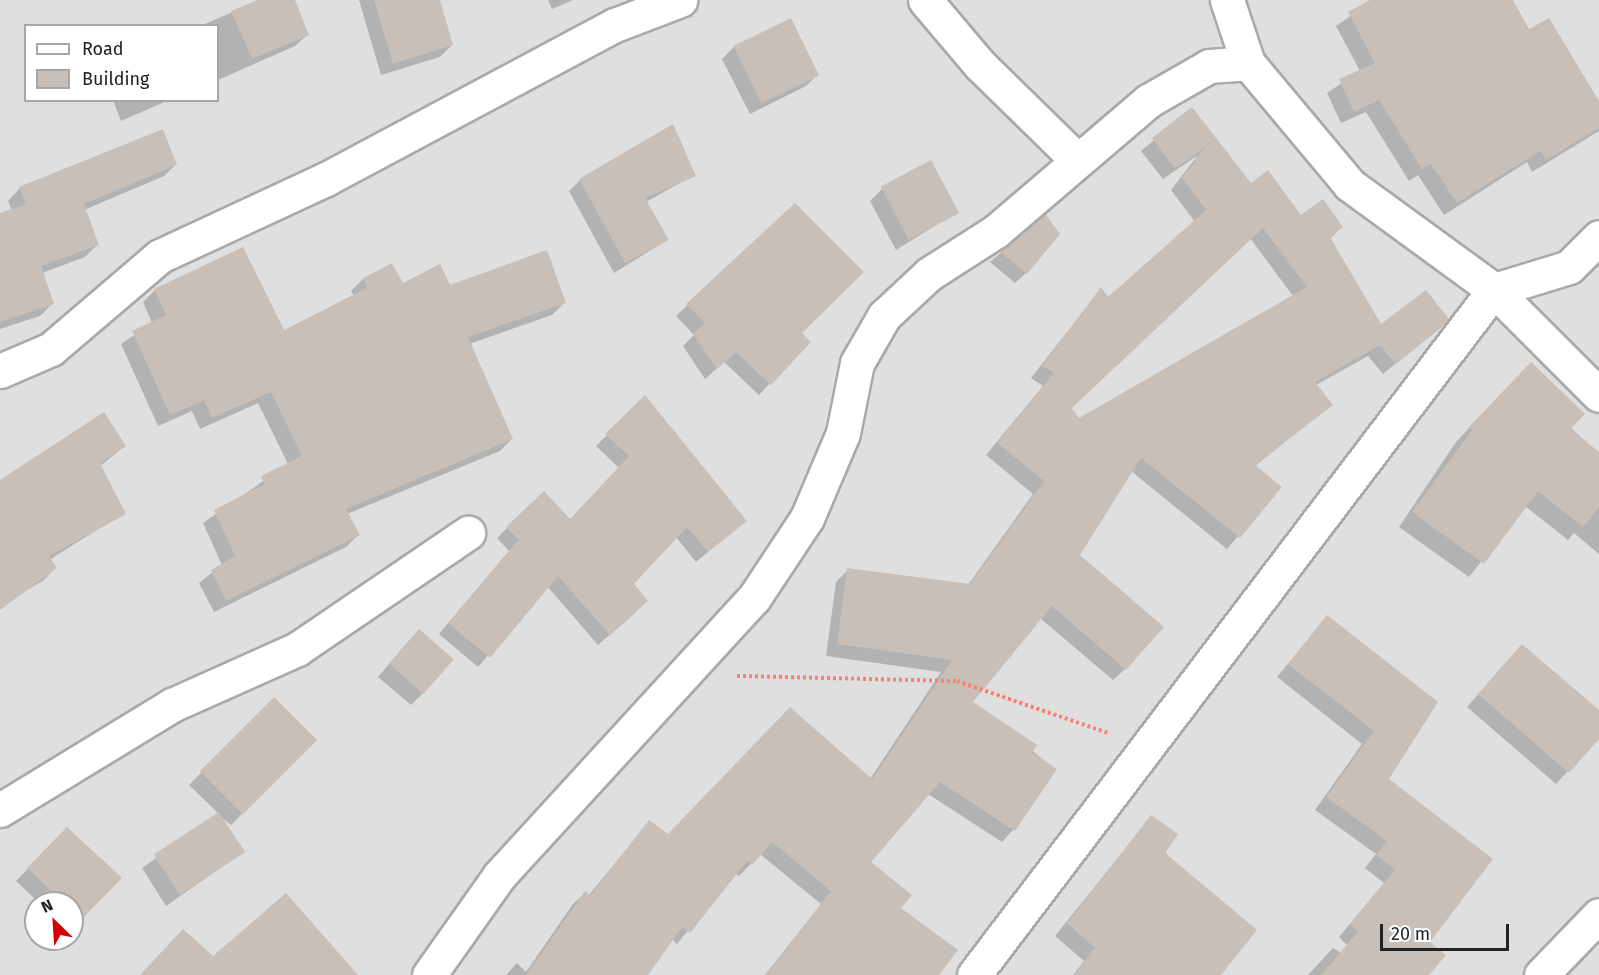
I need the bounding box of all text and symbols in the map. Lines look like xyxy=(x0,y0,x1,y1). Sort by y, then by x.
legend xyxy=(24,24,219,102)
text: Road xyxy=(82,38,124,60)
text: Building xyxy=(82,68,149,90)
north arrow xyxy=(24,891,84,951)
text: N xyxy=(38,895,56,917)
scale bar xyxy=(1383,912,1512,950)
text: 20 m xyxy=(1391,923,1430,945)

